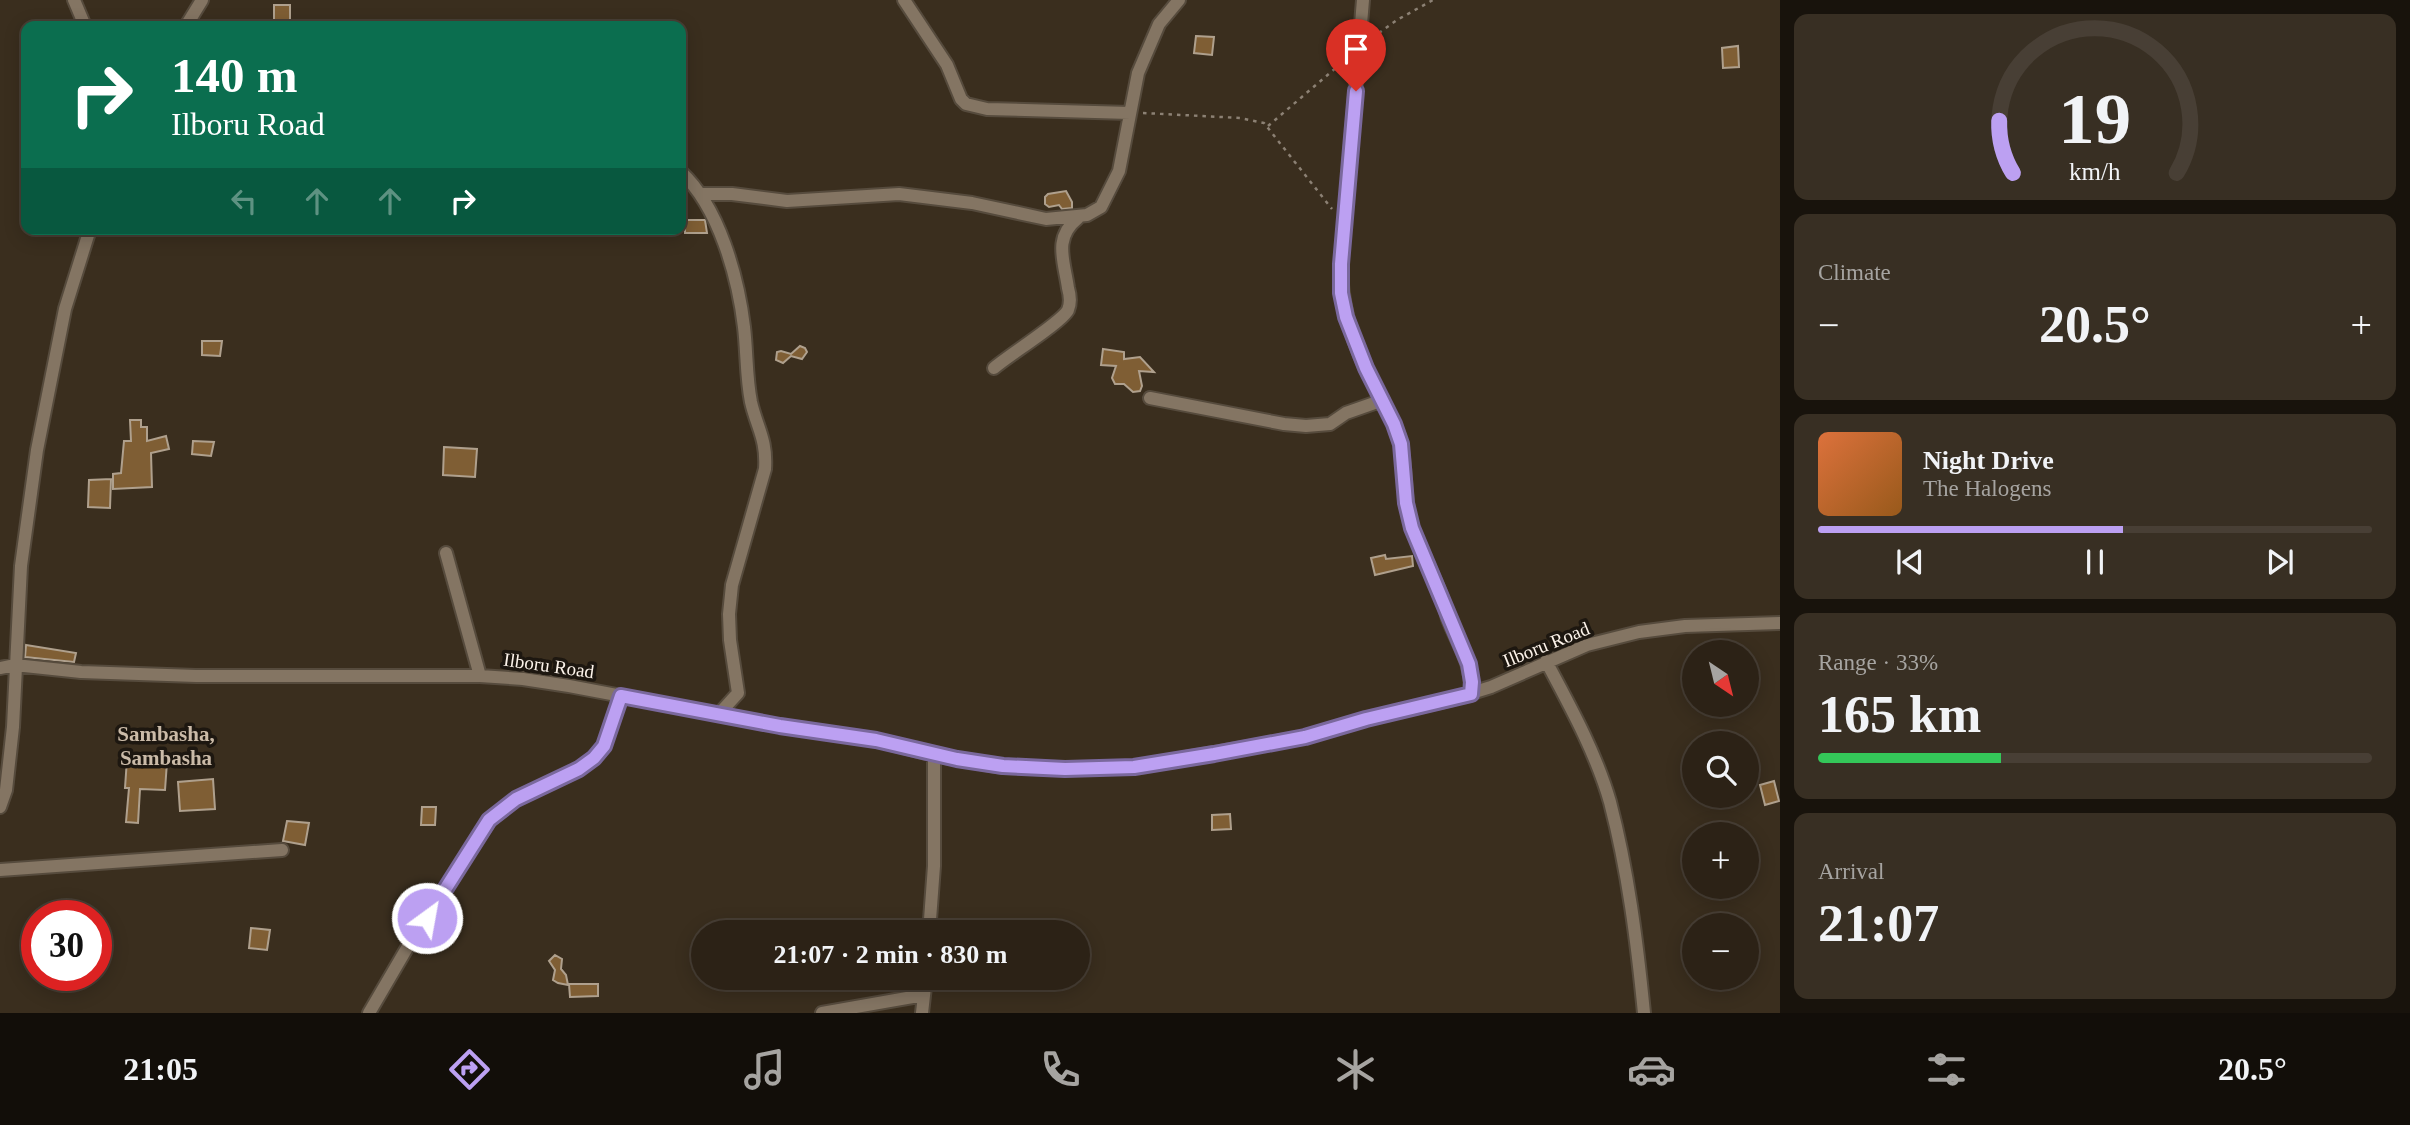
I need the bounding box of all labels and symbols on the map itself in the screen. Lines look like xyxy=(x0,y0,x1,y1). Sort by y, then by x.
pin xyxy=(1326,19,1386,91)
street label: Ilboru Road xyxy=(1500,617,1593,671)
north arrow xyxy=(1682,640,1759,718)
street label: Ilboru Road xyxy=(502,649,596,682)
district label: Sambasha, Sambasha xyxy=(117,722,215,770)
position arrow xyxy=(390,881,464,955)
speed limit sign: 30 xyxy=(21,900,112,991)

